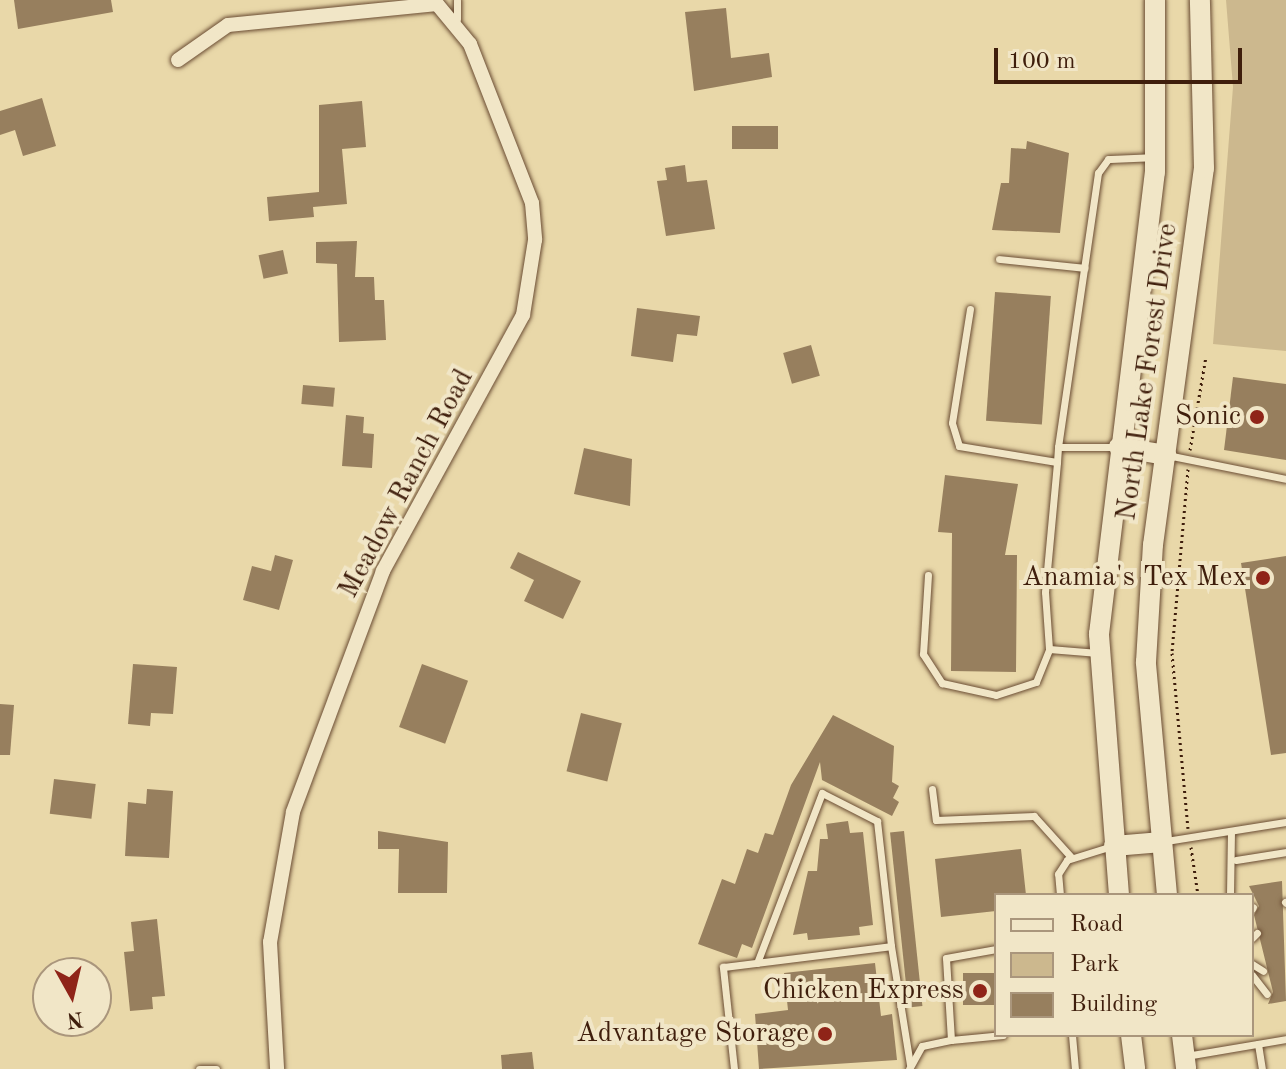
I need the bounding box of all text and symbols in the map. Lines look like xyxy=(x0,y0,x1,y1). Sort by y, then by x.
scale bar xyxy=(998,32,1246,82)
text: 100 m xyxy=(1008,50,1076,74)
street label: North Lake Forest Drive xyxy=(1110,221,1186,523)
street label: Meadow Ranch Road xyxy=(332,364,482,604)
place label: Sonic xyxy=(1175,400,1241,434)
marker: Sonic xyxy=(1248,408,1266,426)
place label: Anamia's Tex Mex xyxy=(1022,561,1247,595)
marker: Anamia's Tex Mex xyxy=(1254,569,1272,587)
legend xyxy=(994,893,1254,1037)
text: Road xyxy=(1070,913,1123,937)
text: Park xyxy=(1070,953,1119,977)
north arrow xyxy=(32,957,112,1037)
place label: Chicken Express xyxy=(763,974,964,1008)
marker: Chicken Express xyxy=(971,982,989,1000)
text: Building xyxy=(1070,993,1157,1017)
text: N xyxy=(65,1007,85,1031)
place label: Advantage Storage xyxy=(576,1017,809,1051)
marker: Advantage Storage xyxy=(816,1025,834,1043)

